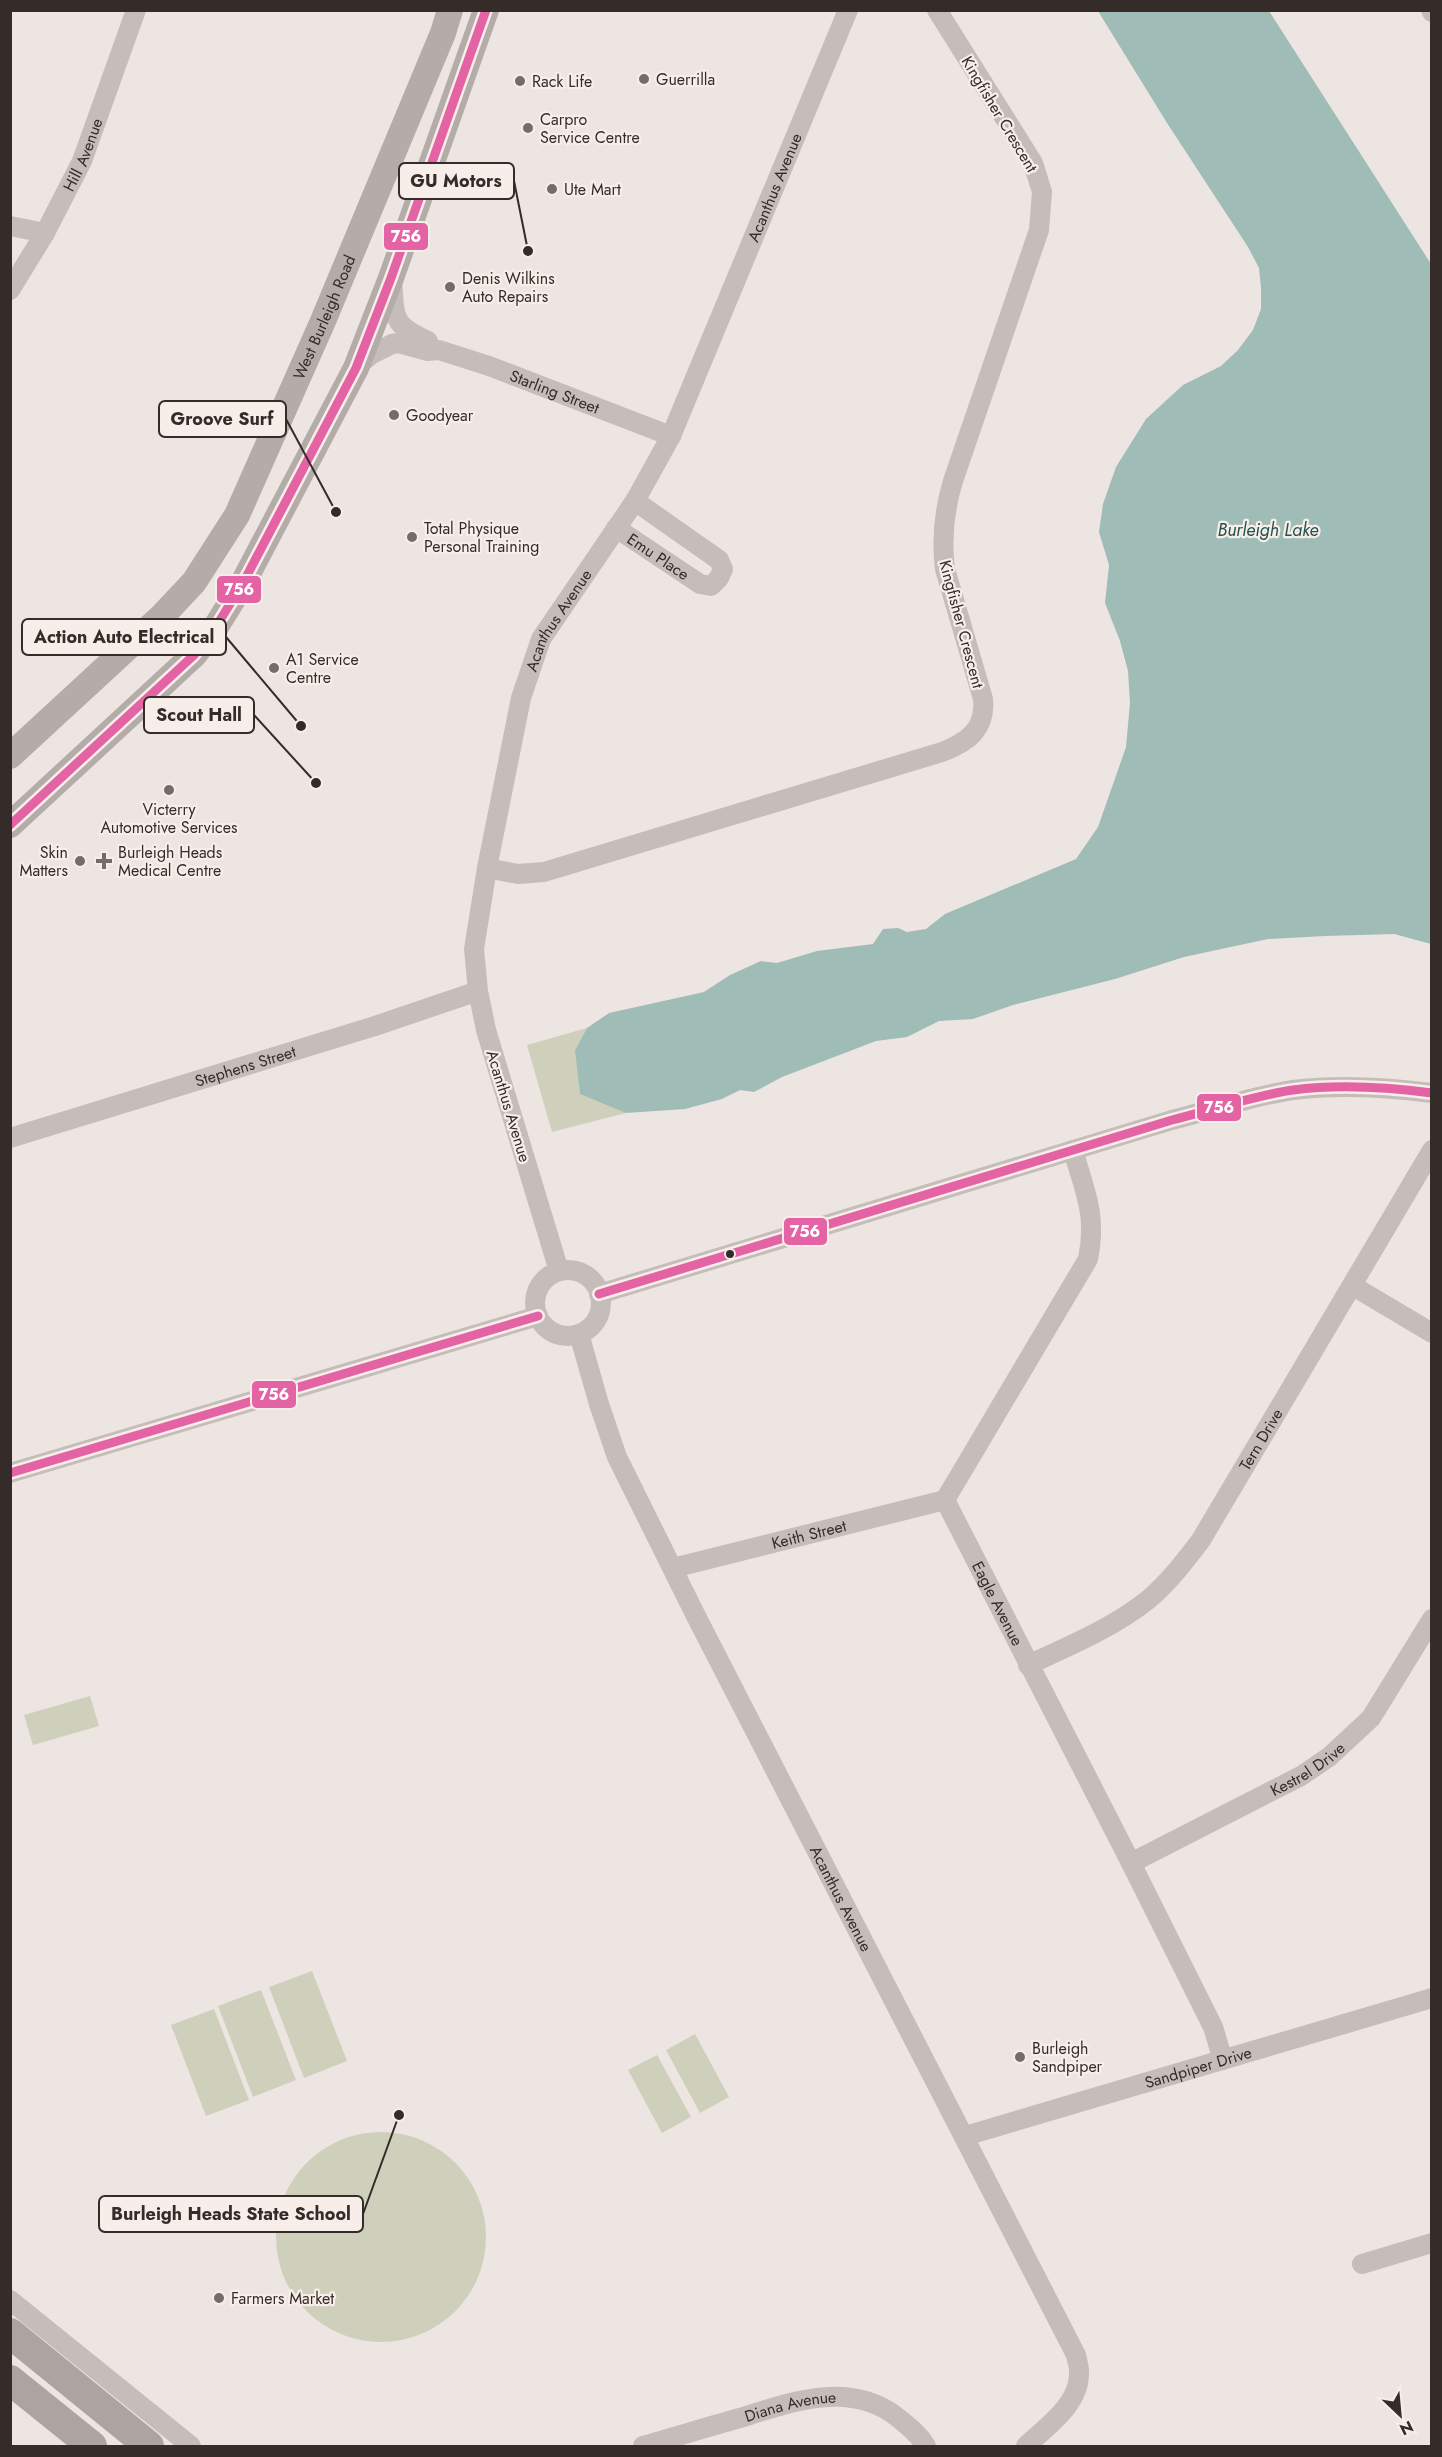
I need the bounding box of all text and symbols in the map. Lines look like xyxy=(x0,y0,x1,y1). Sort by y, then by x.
street label: Kingfisher Crescent xyxy=(956,52,1043,177)
place label: Guerrilla xyxy=(656,68,715,91)
place label: Rack Life xyxy=(532,70,592,93)
marker: Guerrilla xyxy=(637,72,651,86)
marker: Rack Life xyxy=(513,74,527,88)
place label: Carpro Service Centre xyxy=(540,108,640,149)
street label: Hill Avenue xyxy=(57,115,108,196)
marker: Carpro Service Centre xyxy=(521,121,535,135)
street label: Acanthus Avenue xyxy=(742,130,808,246)
callout: GU Motors xyxy=(399,163,514,199)
text: GU Motors xyxy=(410,168,502,194)
place label: Ute Mart xyxy=(564,178,621,201)
marker: Ute Mart xyxy=(545,182,559,196)
line badge: 756 xyxy=(383,222,429,251)
text: 756 xyxy=(391,225,421,248)
street label: West Burleigh Road xyxy=(287,251,361,383)
place label: Denis Wilkins Auto Repairs xyxy=(462,267,555,308)
marker: Denis Wilkins Auto Repairs xyxy=(443,280,457,294)
street label: Starling Street xyxy=(506,364,603,419)
callout: Groove Surf xyxy=(159,401,286,437)
place label: Goodyear xyxy=(406,404,474,427)
text: Groove Surf xyxy=(171,406,274,432)
marker: Goodyear xyxy=(387,408,401,422)
place label: Total Physique Personal Training xyxy=(424,517,539,558)
water label: Burleigh Lake xyxy=(1217,517,1319,543)
street label: Emu Place xyxy=(622,528,694,586)
marker: Total Physique Personal Training xyxy=(405,530,419,544)
street label: Kingfisher Crescent xyxy=(933,557,990,691)
street label: Acanthus Avenue xyxy=(520,565,597,675)
line badge: 756 xyxy=(216,575,262,604)
text: 756 xyxy=(224,578,254,601)
callout: Action Auto Electrical xyxy=(22,619,226,655)
text: Action Auto Electrical xyxy=(33,624,214,650)
place label: A1 Service Centre xyxy=(286,648,359,689)
marker: A1 Service Centre xyxy=(267,661,281,675)
callout: Scout Hall xyxy=(144,697,254,733)
text: Scout Hall xyxy=(156,702,242,728)
marker: Victerry Automotive Services xyxy=(162,783,176,797)
place label: Victerry Automotive Services xyxy=(101,798,237,839)
place label: Skin Matters xyxy=(19,841,68,882)
place label: Burleigh Heads Medical Centre xyxy=(118,841,222,882)
marker: Burleigh Heads Medical Centre xyxy=(95,852,113,870)
marker: Skin Matters xyxy=(73,854,87,868)
street label: Stephens Street xyxy=(192,1040,299,1093)
street label: Acanthus Avenue xyxy=(481,1047,536,1165)
line badge: 756 xyxy=(1196,1093,1242,1122)
text: 756 xyxy=(1204,1096,1234,1119)
line badge: 756 xyxy=(783,1217,828,1246)
text: 756 xyxy=(790,1220,820,1243)
unlabelled marker xyxy=(724,1248,736,1260)
line badge: 756 xyxy=(251,1380,297,1409)
text: 756 xyxy=(259,1383,289,1406)
street label: Tern Drive xyxy=(1234,1404,1288,1475)
street label: Keith Street xyxy=(769,1514,849,1555)
street label: Eagle Avenue xyxy=(966,1557,1029,1650)
street label: Kestrel Drive xyxy=(1266,1737,1350,1802)
street label: Acanthus Avenue xyxy=(804,1842,878,1956)
place label: Burleigh Sandpiper xyxy=(1032,2037,1103,2078)
street label: Sandpiper Drive xyxy=(1142,2041,1254,2094)
marker: Burleigh Sandpiper xyxy=(1013,2050,1027,2064)
callout: Burleigh Heads State School xyxy=(99,2196,363,2232)
text: Burleigh Heads State School xyxy=(111,2201,351,2227)
place label: Farmers Market xyxy=(231,2287,334,2310)
marker: Farmers Market xyxy=(212,2291,226,2305)
north arrow xyxy=(1370,2385,1430,2445)
street label: Diana Avenue xyxy=(741,2386,836,2428)
text: N xyxy=(1396,2415,1417,2441)

